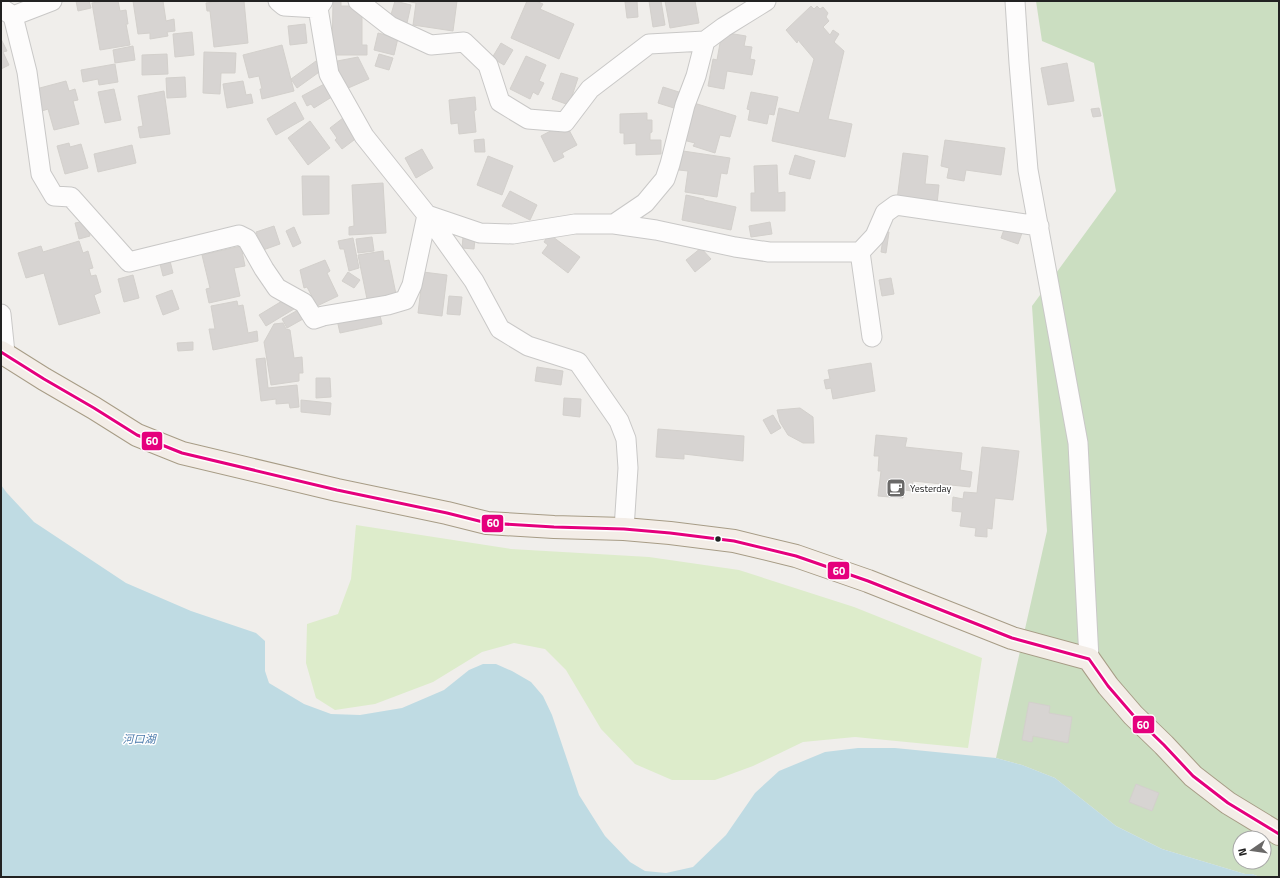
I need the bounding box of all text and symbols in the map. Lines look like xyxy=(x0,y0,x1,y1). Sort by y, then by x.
line badge: 60 xyxy=(141,431,163,451)
text: 60 xyxy=(146,433,158,449)
cafe icon: Yesterday xyxy=(885,477,907,499)
place label: Yesterday xyxy=(910,481,952,496)
line badge: 60 xyxy=(481,514,504,533)
text: 60 xyxy=(487,515,499,531)
unlabelled marker xyxy=(713,534,723,544)
line badge: 60 xyxy=(827,561,850,580)
text: 60 xyxy=(833,563,845,579)
line badge: 60 xyxy=(1132,715,1155,734)
text: 60 xyxy=(1137,717,1149,733)
water label: 河口湖 xyxy=(123,731,157,747)
north arrow xyxy=(1232,830,1272,870)
text: N xyxy=(1234,847,1251,858)

